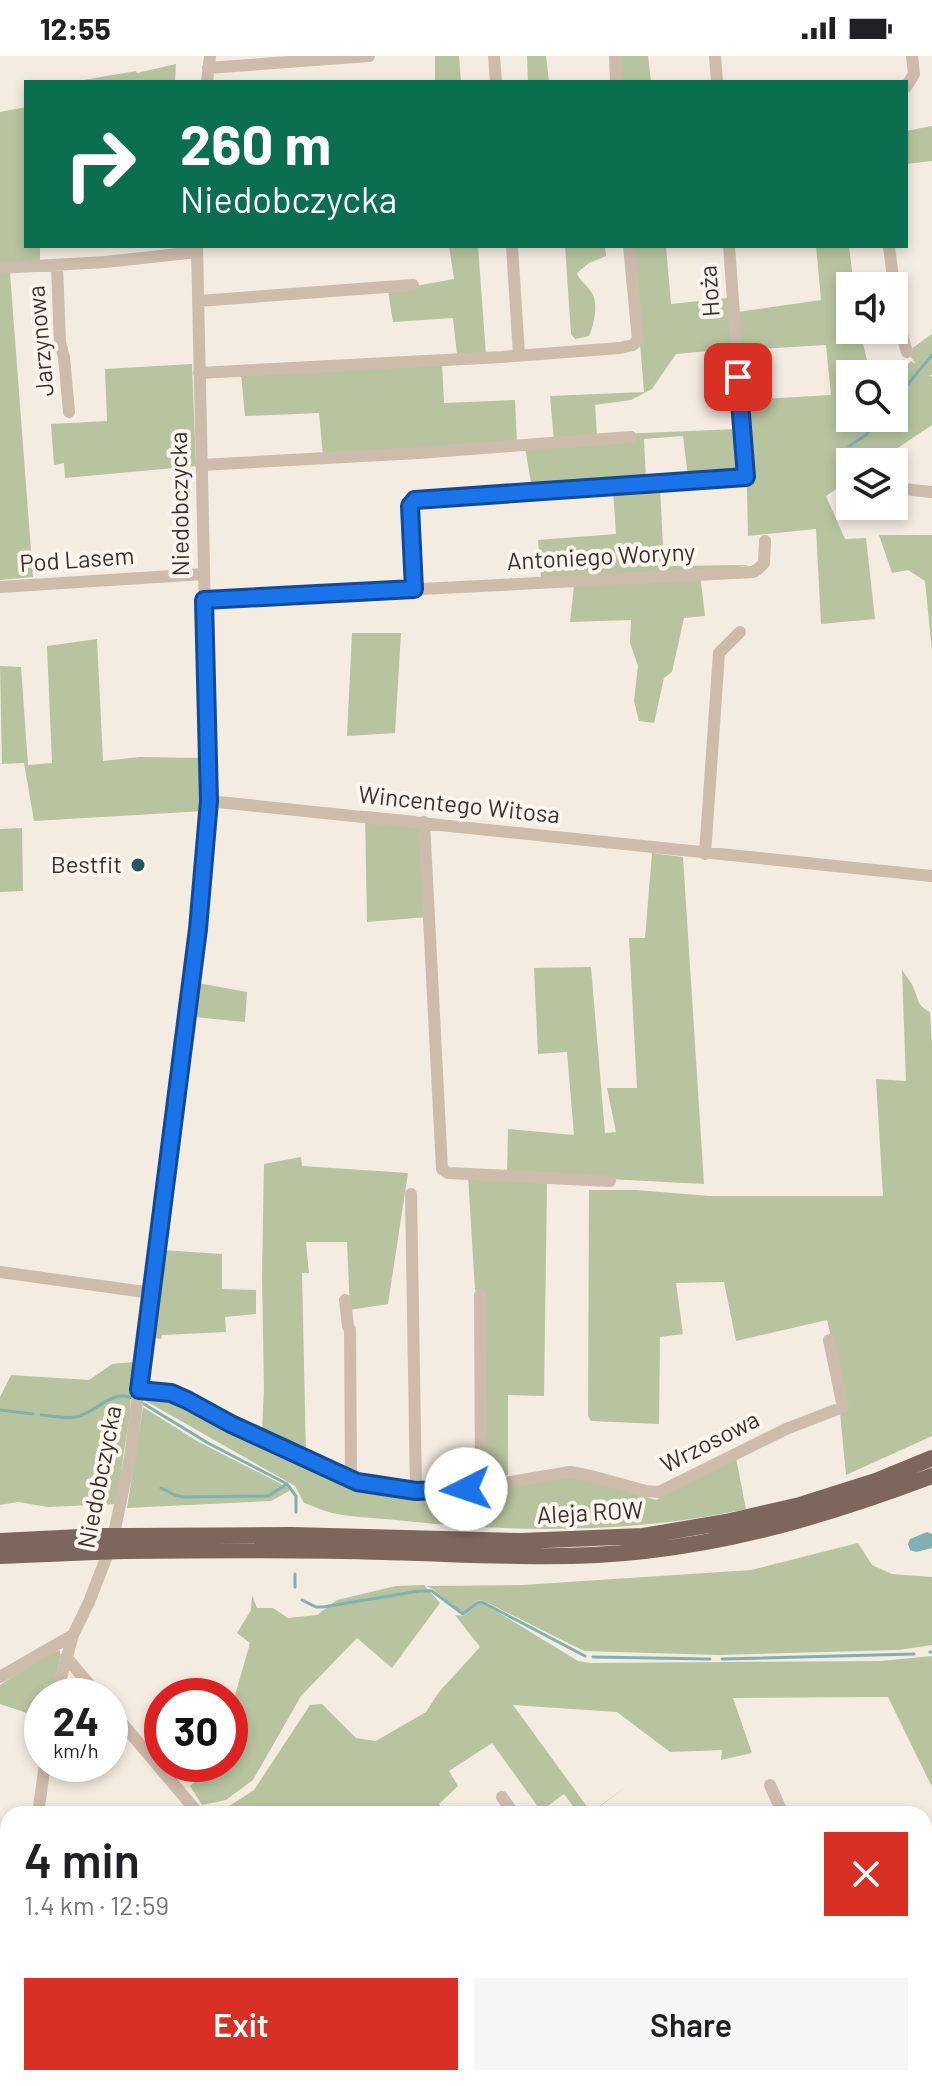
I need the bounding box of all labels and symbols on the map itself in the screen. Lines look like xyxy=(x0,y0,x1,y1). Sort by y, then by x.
street label: Hoża xyxy=(692,264,725,318)
street label: Jarzynowa xyxy=(20,284,59,398)
pin xyxy=(704,343,772,411)
street label: Niedobczycka xyxy=(163,431,194,577)
street label: Antoniego Woryny xyxy=(506,536,696,575)
street label: Pod Lasem xyxy=(19,540,135,577)
street label: Wincentego Witosa xyxy=(357,779,561,829)
place label: Bestfit xyxy=(51,849,122,878)
marker: Bestfit xyxy=(129,856,147,874)
street label: Niedobczycka xyxy=(70,1403,127,1551)
street label: Wrzosowa xyxy=(655,1403,764,1478)
position arrow xyxy=(424,1447,508,1531)
street label: Aleja ROW xyxy=(536,1494,644,1529)
speed limit sign: 30 xyxy=(144,1678,248,1782)

